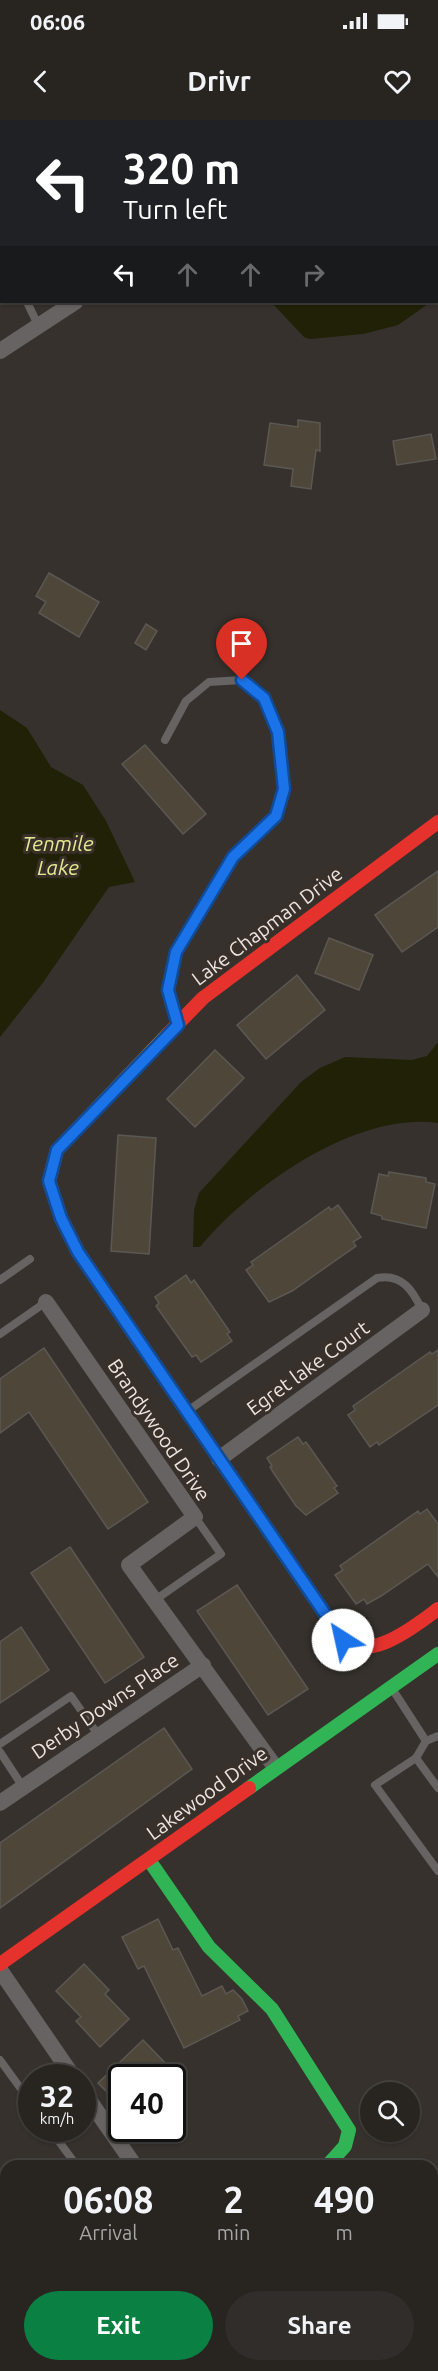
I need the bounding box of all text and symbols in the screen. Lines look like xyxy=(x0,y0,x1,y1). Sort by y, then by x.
text: 06:06 xyxy=(30,9,85,34)
icon: back xyxy=(24,65,57,98)
icon: heart xyxy=(381,65,414,98)
text: Drivr xyxy=(187,66,251,96)
icon: left xyxy=(24,144,102,222)
text: 320 m xyxy=(123,145,240,192)
text: Turn left xyxy=(123,194,227,224)
icon: left xyxy=(108,258,141,291)
icon: ahead xyxy=(171,258,204,291)
icon: ahead xyxy=(234,258,267,291)
icon: right xyxy=(297,258,330,291)
pin xyxy=(216,618,267,680)
icon: arrive xyxy=(225,627,258,660)
water label: Tenmile Lake xyxy=(22,831,94,879)
street label: Lake Chapman Drive xyxy=(187,862,346,990)
street label: Egret lake Court xyxy=(242,1316,373,1420)
street label: Brandywood Drive xyxy=(103,1354,215,1505)
position arrow xyxy=(311,1608,375,1672)
street label: Derby Downs Place xyxy=(27,1648,183,1763)
street label: Lakewood Drive xyxy=(142,1741,272,1844)
speed limit sign: 40 xyxy=(108,2064,186,2142)
text: 32 xyxy=(40,2079,74,2113)
map controls xyxy=(360,2082,420,2142)
button: search xyxy=(360,2082,420,2142)
text: km/h xyxy=(40,2110,74,2127)
text: 06:08 xyxy=(63,2179,153,2220)
text: 2 xyxy=(223,2179,244,2220)
text: 490 xyxy=(314,2179,375,2220)
text: Arrival xyxy=(79,2221,138,2244)
text: min xyxy=(217,2221,250,2244)
text: m xyxy=(336,2221,353,2244)
button: Exit xyxy=(24,2291,213,2360)
button: Share xyxy=(225,2291,414,2360)

